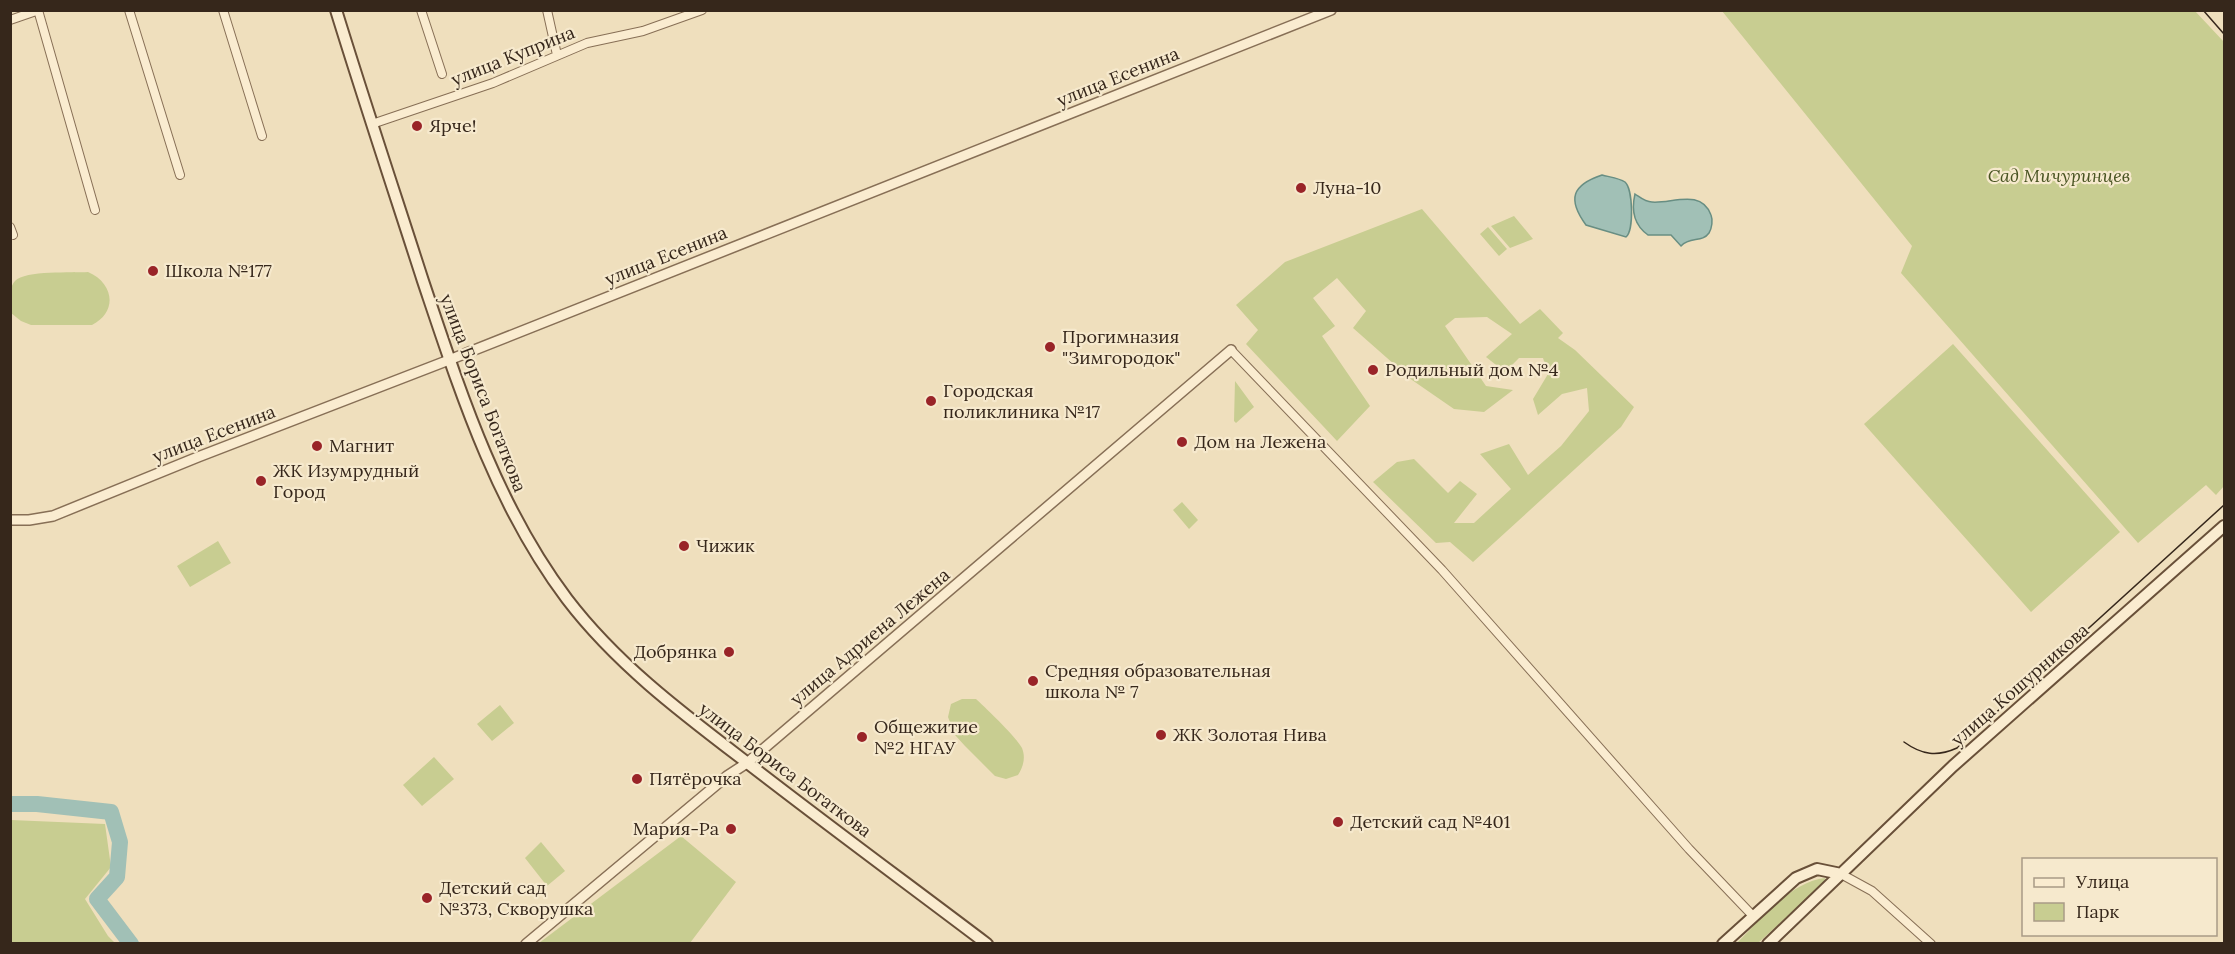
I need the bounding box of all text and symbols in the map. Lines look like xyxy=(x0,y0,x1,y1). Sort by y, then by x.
street label: улица Куприна xyxy=(448,20,578,91)
street label: улица Есенина xyxy=(1053,42,1182,112)
place label: Ярче! xyxy=(429,114,476,137)
marker: Ярче! xyxy=(410,119,424,133)
park label: Сад Мичуринцев xyxy=(1988,164,2130,187)
place label: Луна-10 xyxy=(1313,176,1381,199)
marker: Луна-10 xyxy=(1294,181,1308,195)
street label: улица Есенина xyxy=(601,221,730,291)
place label: Школа №177 xyxy=(165,259,272,282)
marker: Школа №177 xyxy=(146,264,160,278)
street label: улица Бориса Богаткова xyxy=(435,290,532,495)
place label: Прогимназия "Зимгородок" xyxy=(1062,325,1181,369)
marker: Прогимназия "Зимгородок" xyxy=(1043,340,1057,354)
place label: Родильный дом №4 xyxy=(1385,358,1559,381)
marker: Родильный дом №4 xyxy=(1366,363,1380,377)
place label: Городская поликлиника №17 xyxy=(943,379,1100,423)
marker: Городская поликлиника №17 xyxy=(924,394,938,408)
street label: улица Есенина xyxy=(149,400,279,468)
place label: Дом на Лежена xyxy=(1194,430,1326,453)
place label: Магнит xyxy=(329,434,394,457)
marker: Дом на Лежена xyxy=(1175,435,1189,449)
marker: Магнит xyxy=(310,439,324,453)
place label: ЖК Изумрудный Город xyxy=(273,459,419,503)
marker: ЖК Изумрудный Город xyxy=(254,474,268,488)
place label: Чижик xyxy=(696,534,755,557)
marker: Чижик xyxy=(677,539,691,553)
street label: улица Адриена Лежена xyxy=(785,563,954,710)
street label: улица Кошурникова xyxy=(1946,618,2093,751)
place label: Добрянка xyxy=(634,640,717,663)
marker: Добрянка xyxy=(722,645,736,659)
place label: Средняя образовательная школа № 7 xyxy=(1045,659,1271,703)
marker: Средняя образовательная школа № 7 xyxy=(1026,674,1040,688)
street label: улица Бориса Богаткова xyxy=(694,697,876,842)
place label: Общежитие №2 НГАУ xyxy=(874,715,978,759)
place label: ЖК Золотая Нива xyxy=(1173,723,1327,746)
marker: ЖК Золотая Нива xyxy=(1154,728,1168,742)
marker: Общежитие №2 НГАУ xyxy=(855,730,869,744)
place label: Пятёрочка xyxy=(649,767,741,790)
marker: Пятёрочка xyxy=(630,772,644,786)
place label: Детский сад №401 xyxy=(1350,810,1510,833)
marker: Детский сад №401 xyxy=(1331,815,1345,829)
place label: Мария-Ра xyxy=(633,817,719,840)
marker: Мария-Ра xyxy=(724,822,738,836)
legend xyxy=(2022,858,2217,936)
text: Улица xyxy=(2075,870,2129,893)
place label: Детский сад №373, Скворушка xyxy=(439,876,593,920)
marker: Детский сад №373, Скворушка xyxy=(420,891,434,905)
text: Парк xyxy=(2076,900,2120,923)

